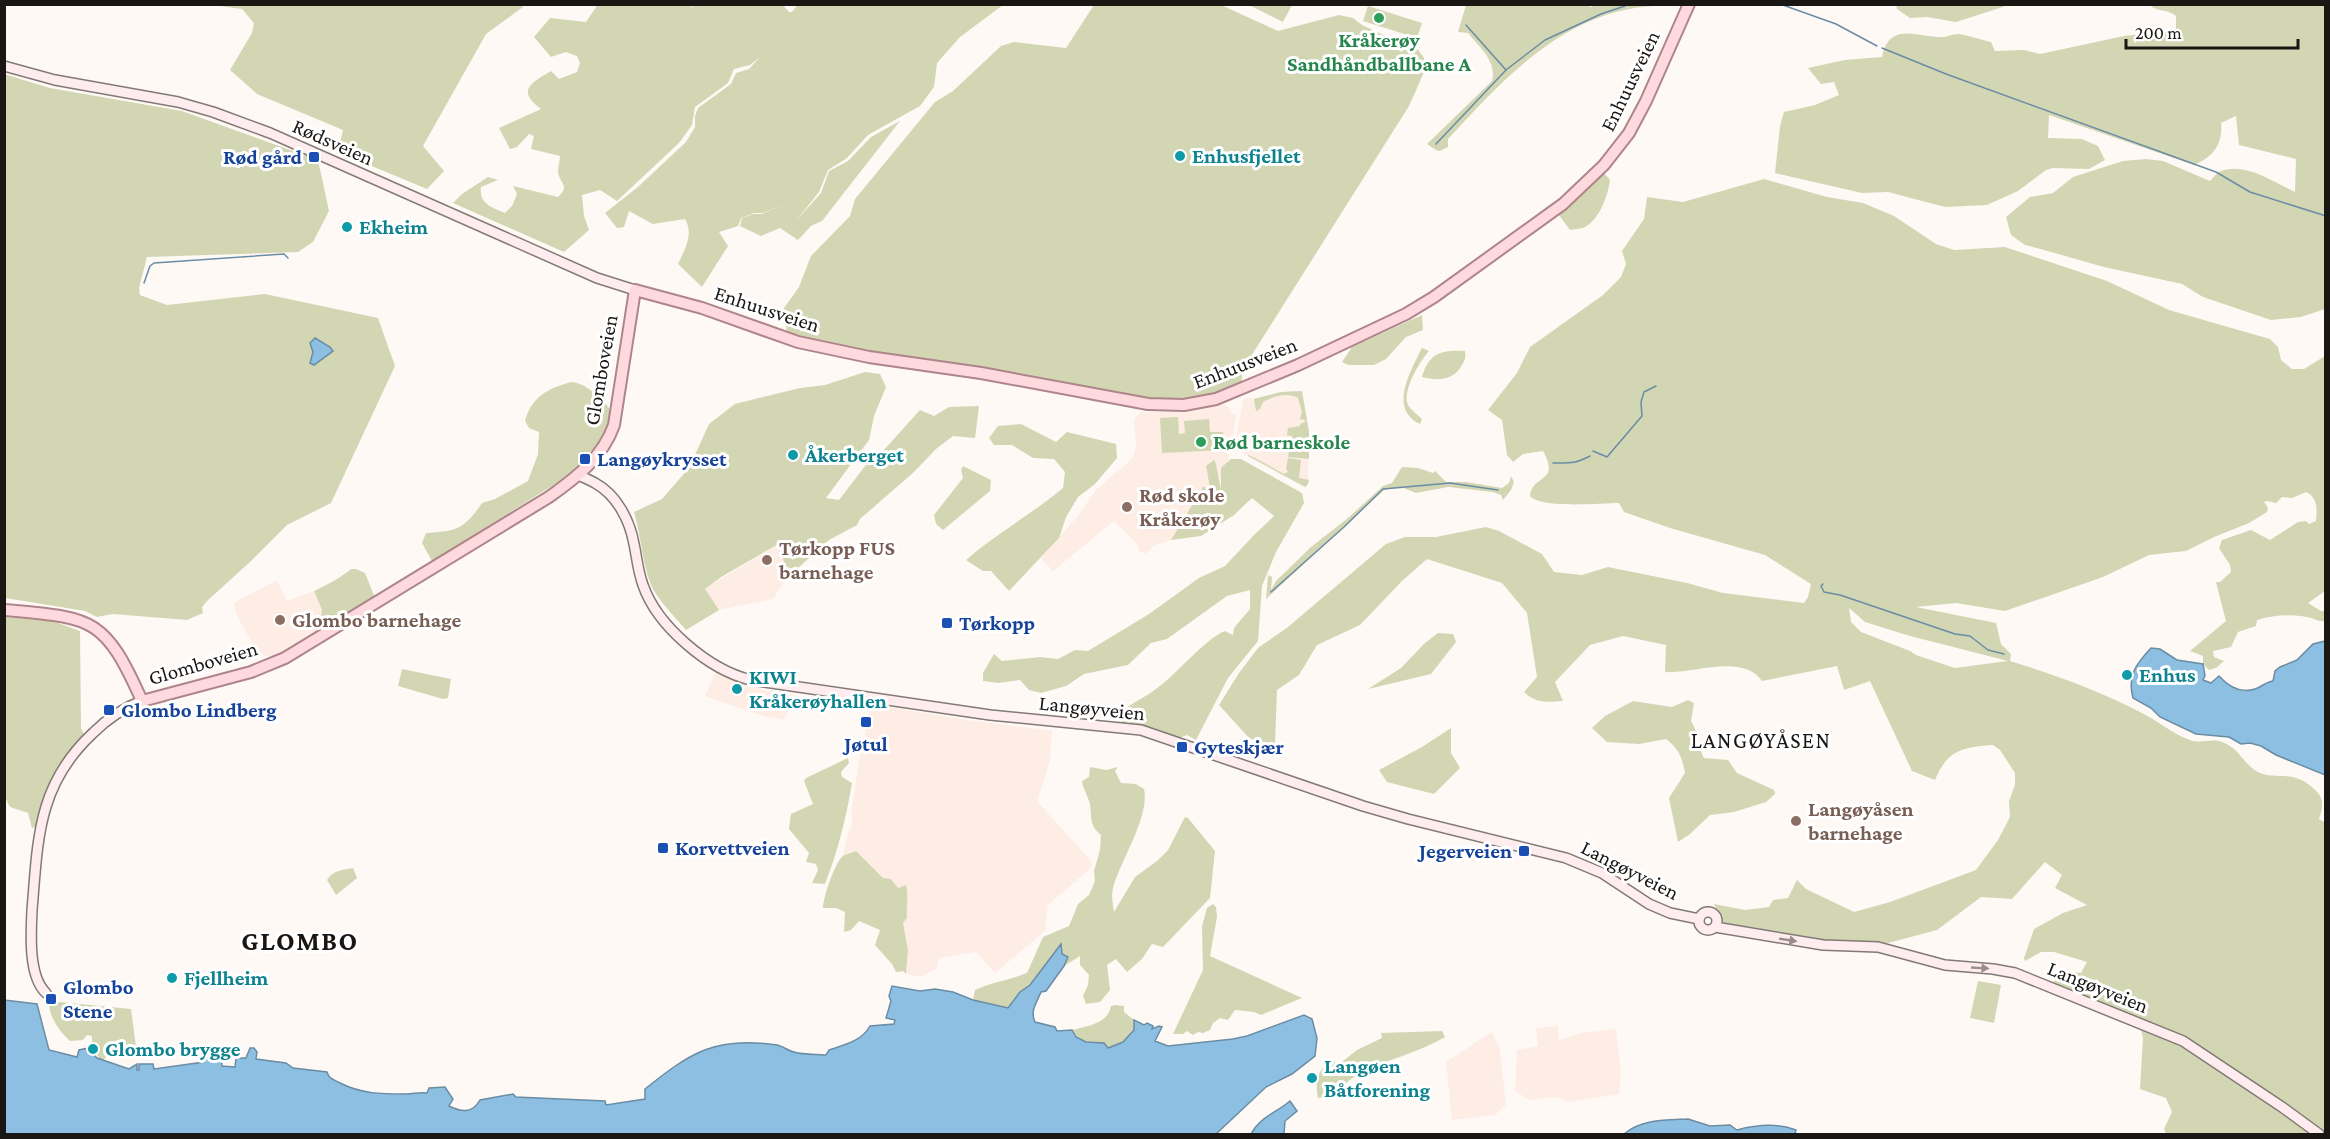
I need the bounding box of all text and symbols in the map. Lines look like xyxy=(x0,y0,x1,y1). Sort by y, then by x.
marker: Kråkerøy Sandhåndballbane A xyxy=(1372,11,1386,25)
scale bar xyxy=(2126,12,2298,50)
text: 200 m xyxy=(2135,23,2182,43)
street label: Enhuusveien xyxy=(1595,27,1665,135)
place label: Kråkerøy Sandhåndballbane A xyxy=(1287,28,1472,76)
street label: Rødsveien xyxy=(289,114,377,170)
place label: Enhusfjellet xyxy=(1192,144,1301,168)
place label: Rød gård xyxy=(223,145,303,169)
marker: Enhusfjellet xyxy=(1173,149,1187,163)
marker: Rød gård xyxy=(307,150,321,164)
place label: Ekheim xyxy=(359,215,428,239)
marker: Ekheim xyxy=(340,220,354,234)
street label: Enhuusveien xyxy=(711,281,823,337)
street label: Glomboveien xyxy=(579,313,623,427)
street label: Enhuusveien xyxy=(1190,332,1300,394)
place label: Rød barneskole xyxy=(1213,430,1351,454)
marker: Rød barneskole xyxy=(1194,435,1208,449)
place label: Åkerberget xyxy=(804,443,904,467)
place label: Langøykrysset xyxy=(597,447,727,471)
marker: Åkerberget xyxy=(786,448,800,462)
marker: Langøykrysset xyxy=(578,452,592,466)
place label: Rød skole Kråkerøy xyxy=(1139,483,1225,531)
marker: Rød skole Kråkerøy xyxy=(1120,500,1134,514)
place label: Tørkopp FUS barnehage xyxy=(778,536,895,584)
marker: Tørkopp FUS barnehage xyxy=(760,553,774,567)
place label: Glombo barnehage xyxy=(292,608,461,632)
place label: Tørkopp xyxy=(959,611,1035,635)
marker: Glombo barnehage xyxy=(273,613,287,627)
marker: Tørkopp xyxy=(940,616,954,630)
street label: Glomboveien xyxy=(146,636,260,690)
place label: Enhus xyxy=(2139,663,2196,687)
place label: KIWI Kråkerøyhallen xyxy=(749,665,887,713)
marker: Enhus xyxy=(2120,668,2134,682)
marker: KIWI Kråkerøyhallen xyxy=(730,682,744,696)
street label: Langøyveien xyxy=(1038,690,1146,726)
place label: Glombo Lindberg xyxy=(121,698,277,722)
marker: Glombo Lindberg xyxy=(102,703,116,717)
marker: Jøtul xyxy=(859,715,873,729)
district label: LANGØYÅSEN xyxy=(1691,728,1831,753)
place label: Jøtul xyxy=(842,732,888,756)
place label: Gyteskjær xyxy=(1194,735,1284,759)
marker: Gyteskjær xyxy=(1175,740,1189,754)
place label: Langøyåsen barnehage xyxy=(1807,797,1913,845)
marker: Langøyåsen barnehage xyxy=(1789,814,1803,828)
street label: Langøyveien xyxy=(1577,835,1683,905)
place label: Korvettveien xyxy=(675,836,790,860)
place label: Jegerveien xyxy=(1417,839,1512,863)
marker: Korvettveien xyxy=(656,841,670,855)
marker: Jegerveien xyxy=(1517,844,1531,858)
district label: GLOMBO xyxy=(241,926,359,956)
one-way arrow xyxy=(1779,936,1798,945)
street label: Langøyveien xyxy=(2044,956,2152,1018)
one-way arrow xyxy=(1971,963,1990,972)
place label: Fjellheim xyxy=(184,966,268,990)
marker: Fjellheim xyxy=(165,971,179,985)
place label: Glombo Stene xyxy=(63,975,134,1023)
marker: Glombo Stene xyxy=(44,992,58,1006)
place label: Glombo brygge xyxy=(105,1037,241,1061)
marker: Glombo brygge xyxy=(86,1042,100,1056)
place label: Langøen Båtforening xyxy=(1324,1054,1431,1102)
marker: Langøen Båtforening xyxy=(1305,1071,1319,1085)

